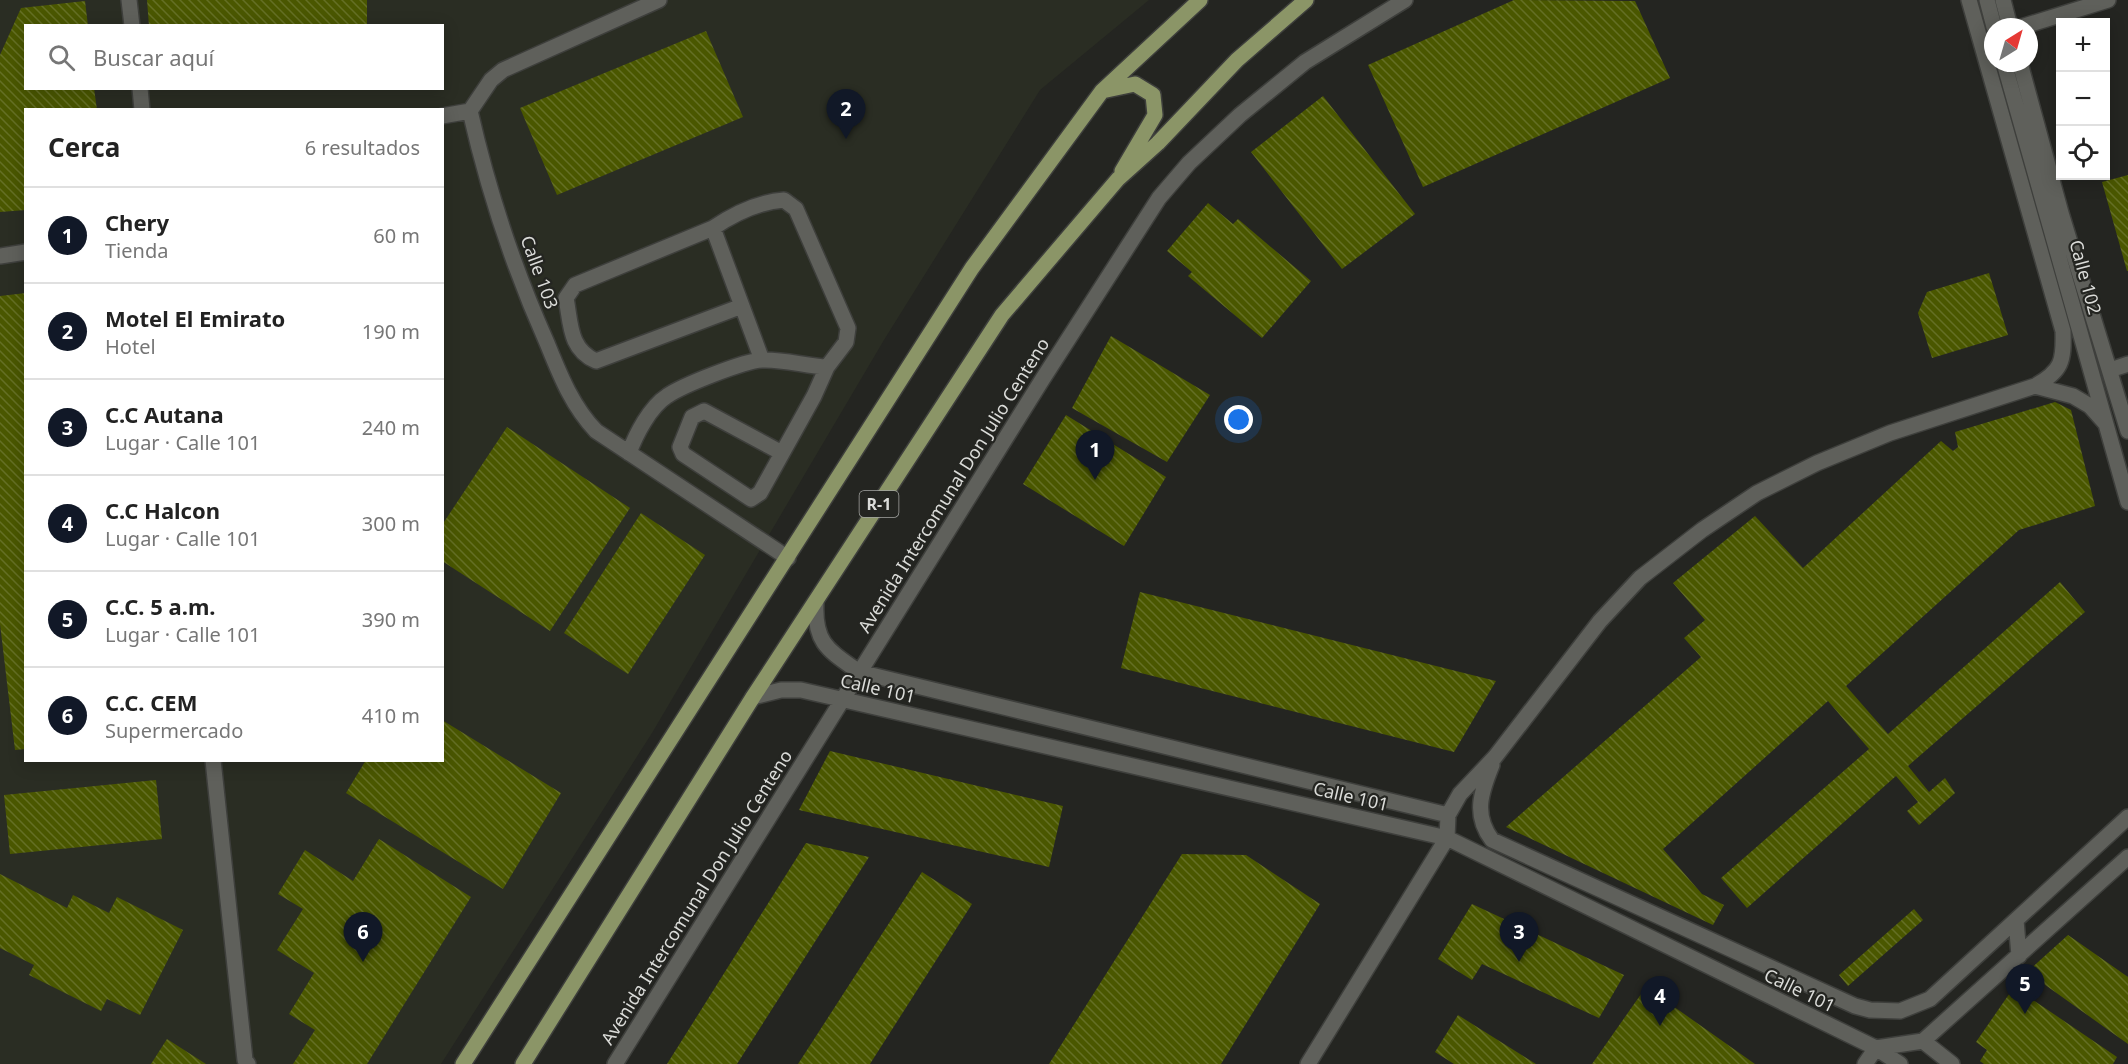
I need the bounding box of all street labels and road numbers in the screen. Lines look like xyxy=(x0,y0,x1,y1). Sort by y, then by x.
street label: Calle 103 xyxy=(516,232,564,312)
street label: Calle 102 xyxy=(2065,237,2107,317)
street label: Avenida Intercomunal Don Julio Centeno xyxy=(852,333,1054,637)
road number: R-1 xyxy=(860,491,898,517)
street label: Calle 101 xyxy=(838,668,918,708)
street label: Avenida Intercomunal Don Julio Centeno xyxy=(595,745,797,1049)
street label: Calle 101 xyxy=(1311,776,1391,816)
street label: Calle 101 xyxy=(1760,962,1840,1018)

